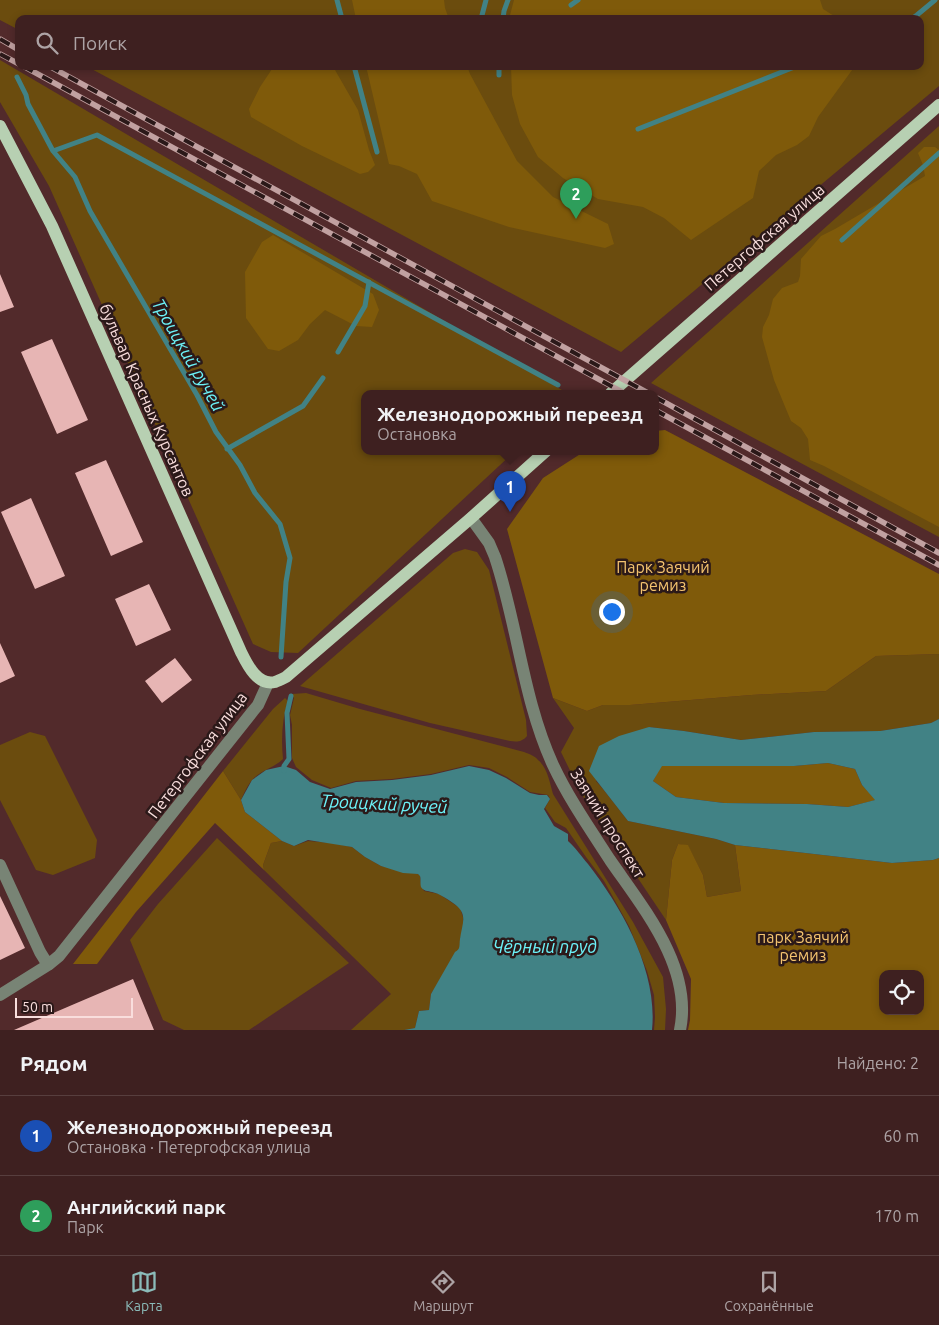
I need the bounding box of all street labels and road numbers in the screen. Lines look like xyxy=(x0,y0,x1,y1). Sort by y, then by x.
street label: Петергофская улица xyxy=(700,180,828,294)
street label: бульвар Красных Курсантов xyxy=(96,301,198,499)
street label: Петергофская улица xyxy=(144,688,250,822)
street label: Заячий проспект xyxy=(567,765,649,881)

